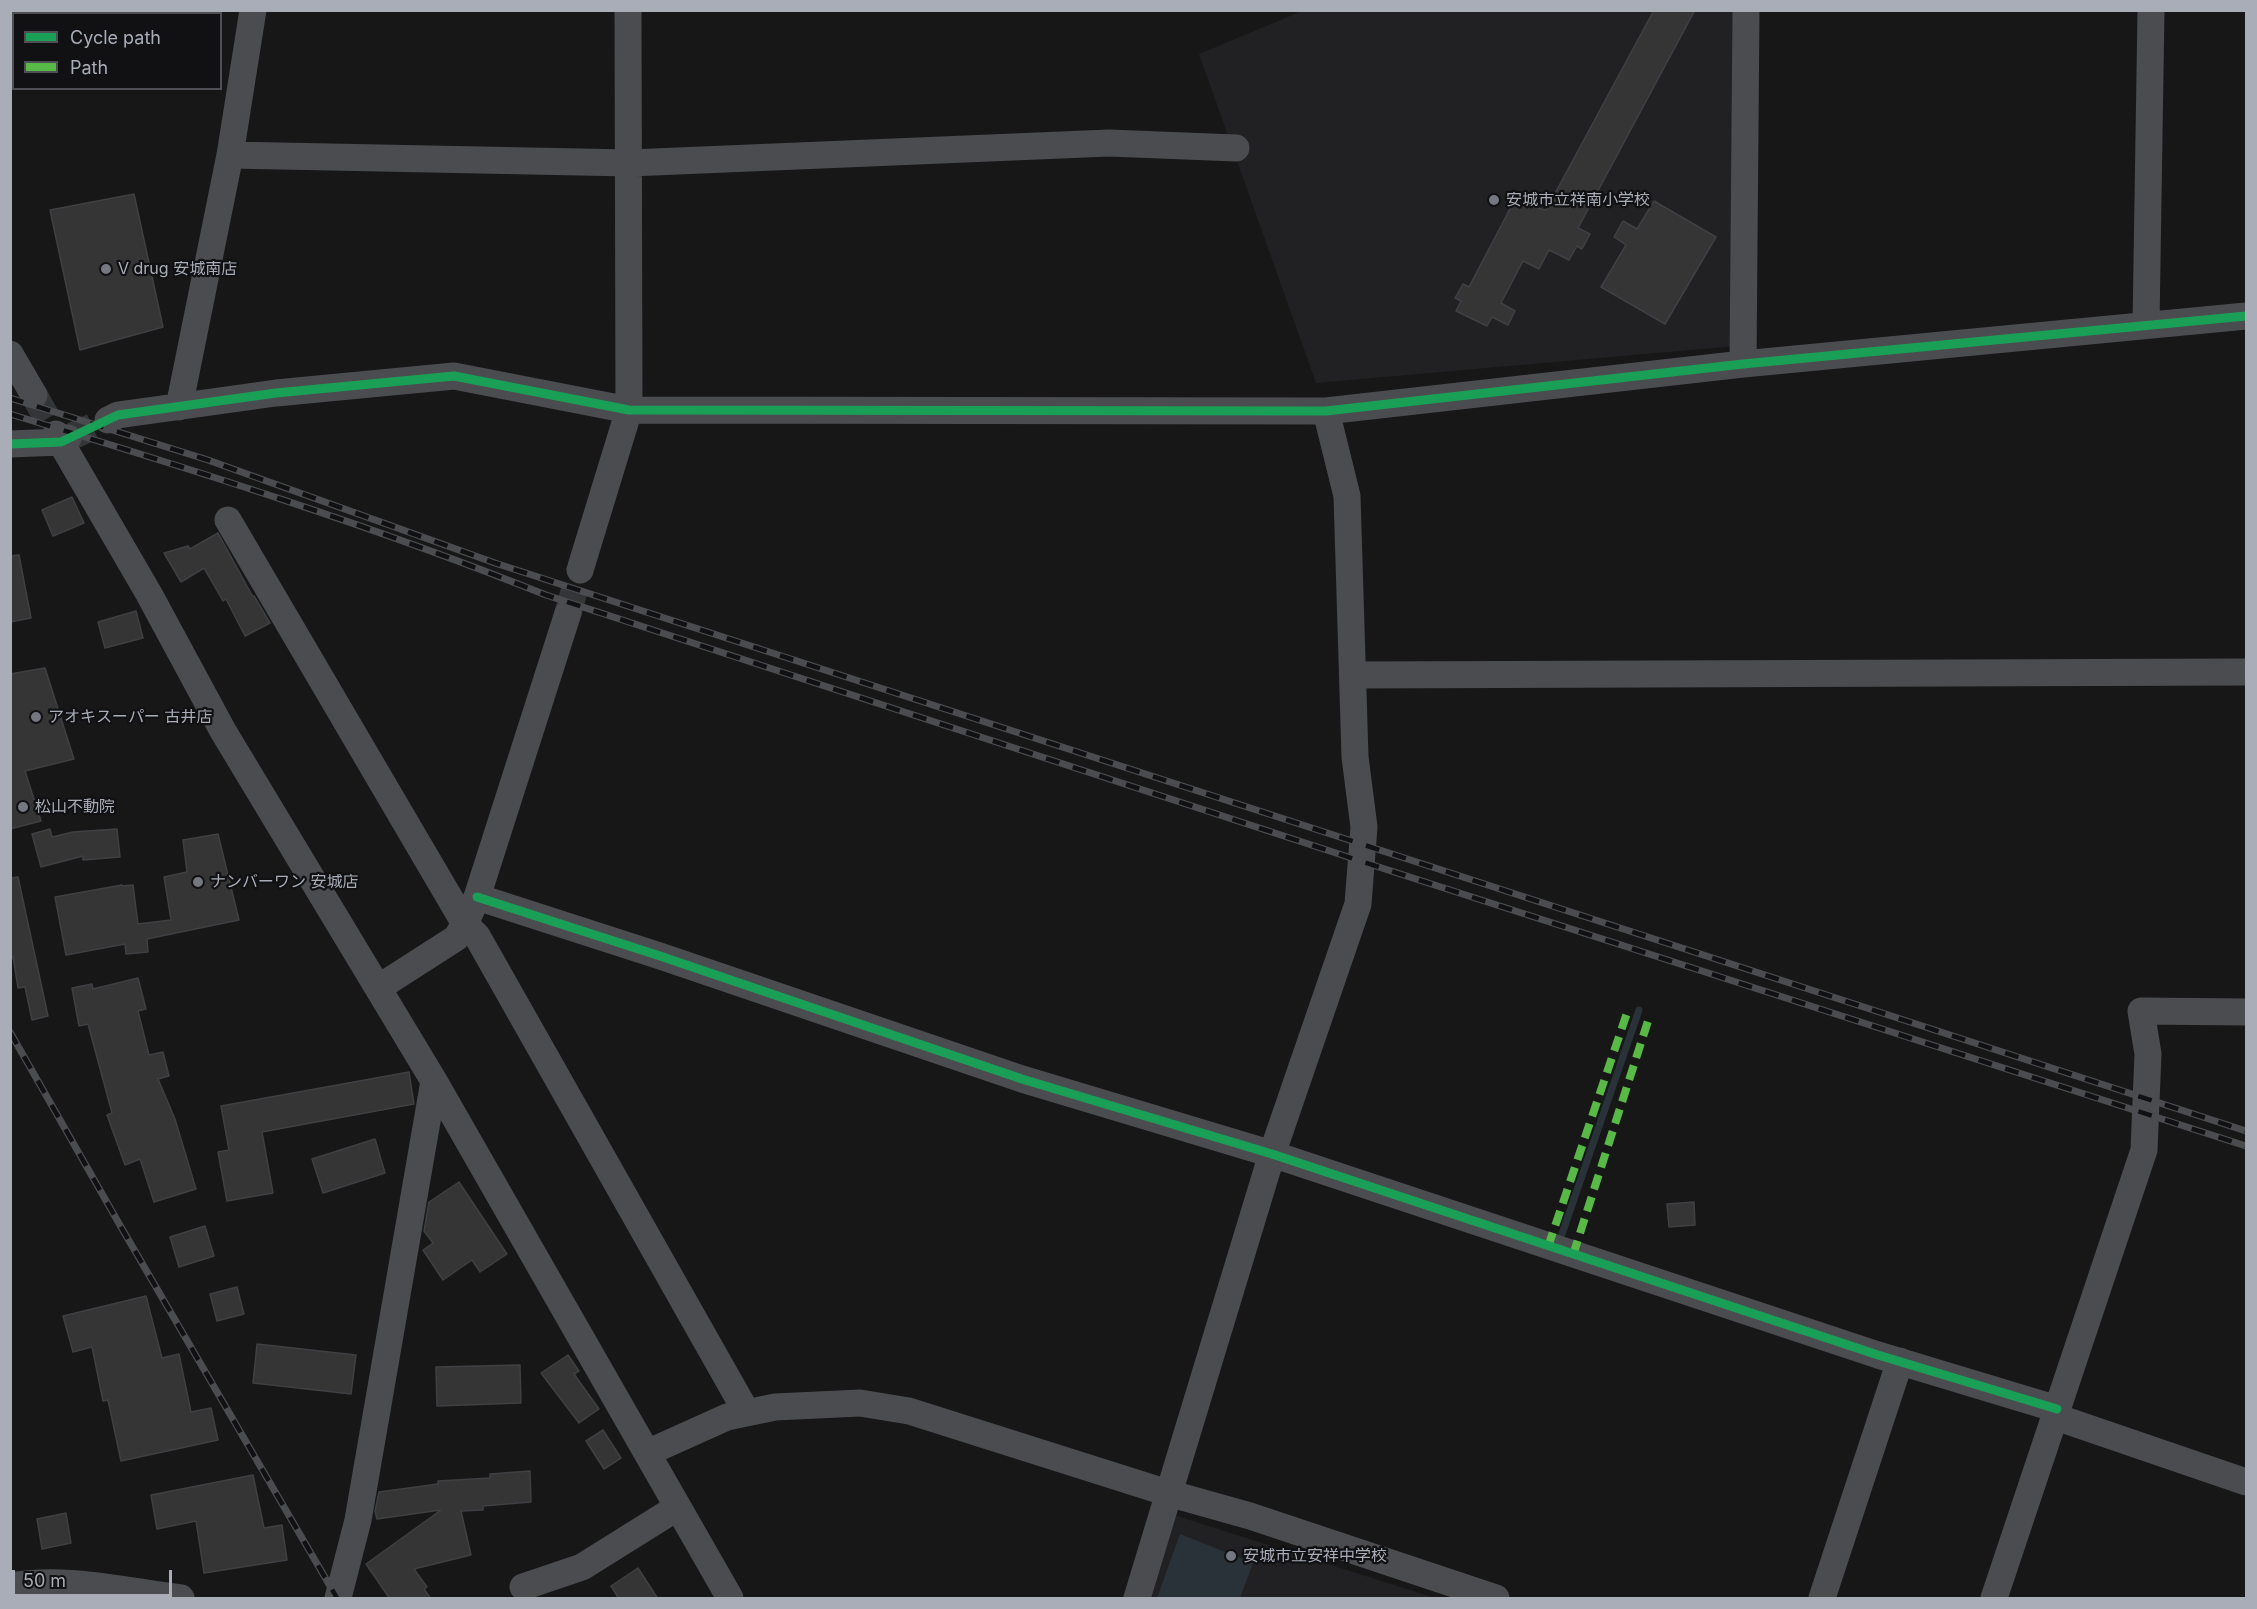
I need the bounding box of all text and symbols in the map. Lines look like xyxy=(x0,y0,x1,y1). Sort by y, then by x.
legend xyxy=(12,12,222,90)
text: Cycle path xyxy=(70,27,161,48)
text: Path xyxy=(70,57,108,78)
place label: 安城市立祥南小学校 xyxy=(1506,190,1650,210)
marker: 安城市立祥南小学校 xyxy=(1487,193,1501,207)
place label: V drug 安城南店 xyxy=(118,259,237,279)
marker: V drug 安城南店 xyxy=(99,262,113,276)
place label: アオキスーパー 古井店 xyxy=(48,707,212,727)
marker: アオキスーパー 古井店 xyxy=(29,710,43,724)
place label: 松山不動院 xyxy=(35,797,115,817)
marker: 松山不動院 xyxy=(16,800,30,814)
place label: ナンバーワン 安城店 xyxy=(210,872,358,892)
marker: ナンバーワン 安城店 xyxy=(191,875,205,889)
place label: 安城市立安祥中学校 xyxy=(1243,1546,1387,1566)
marker: 安城市立安祥中学校 xyxy=(1224,1549,1238,1563)
scale bar xyxy=(15,1558,176,1596)
text: 50 m xyxy=(23,1570,66,1591)

